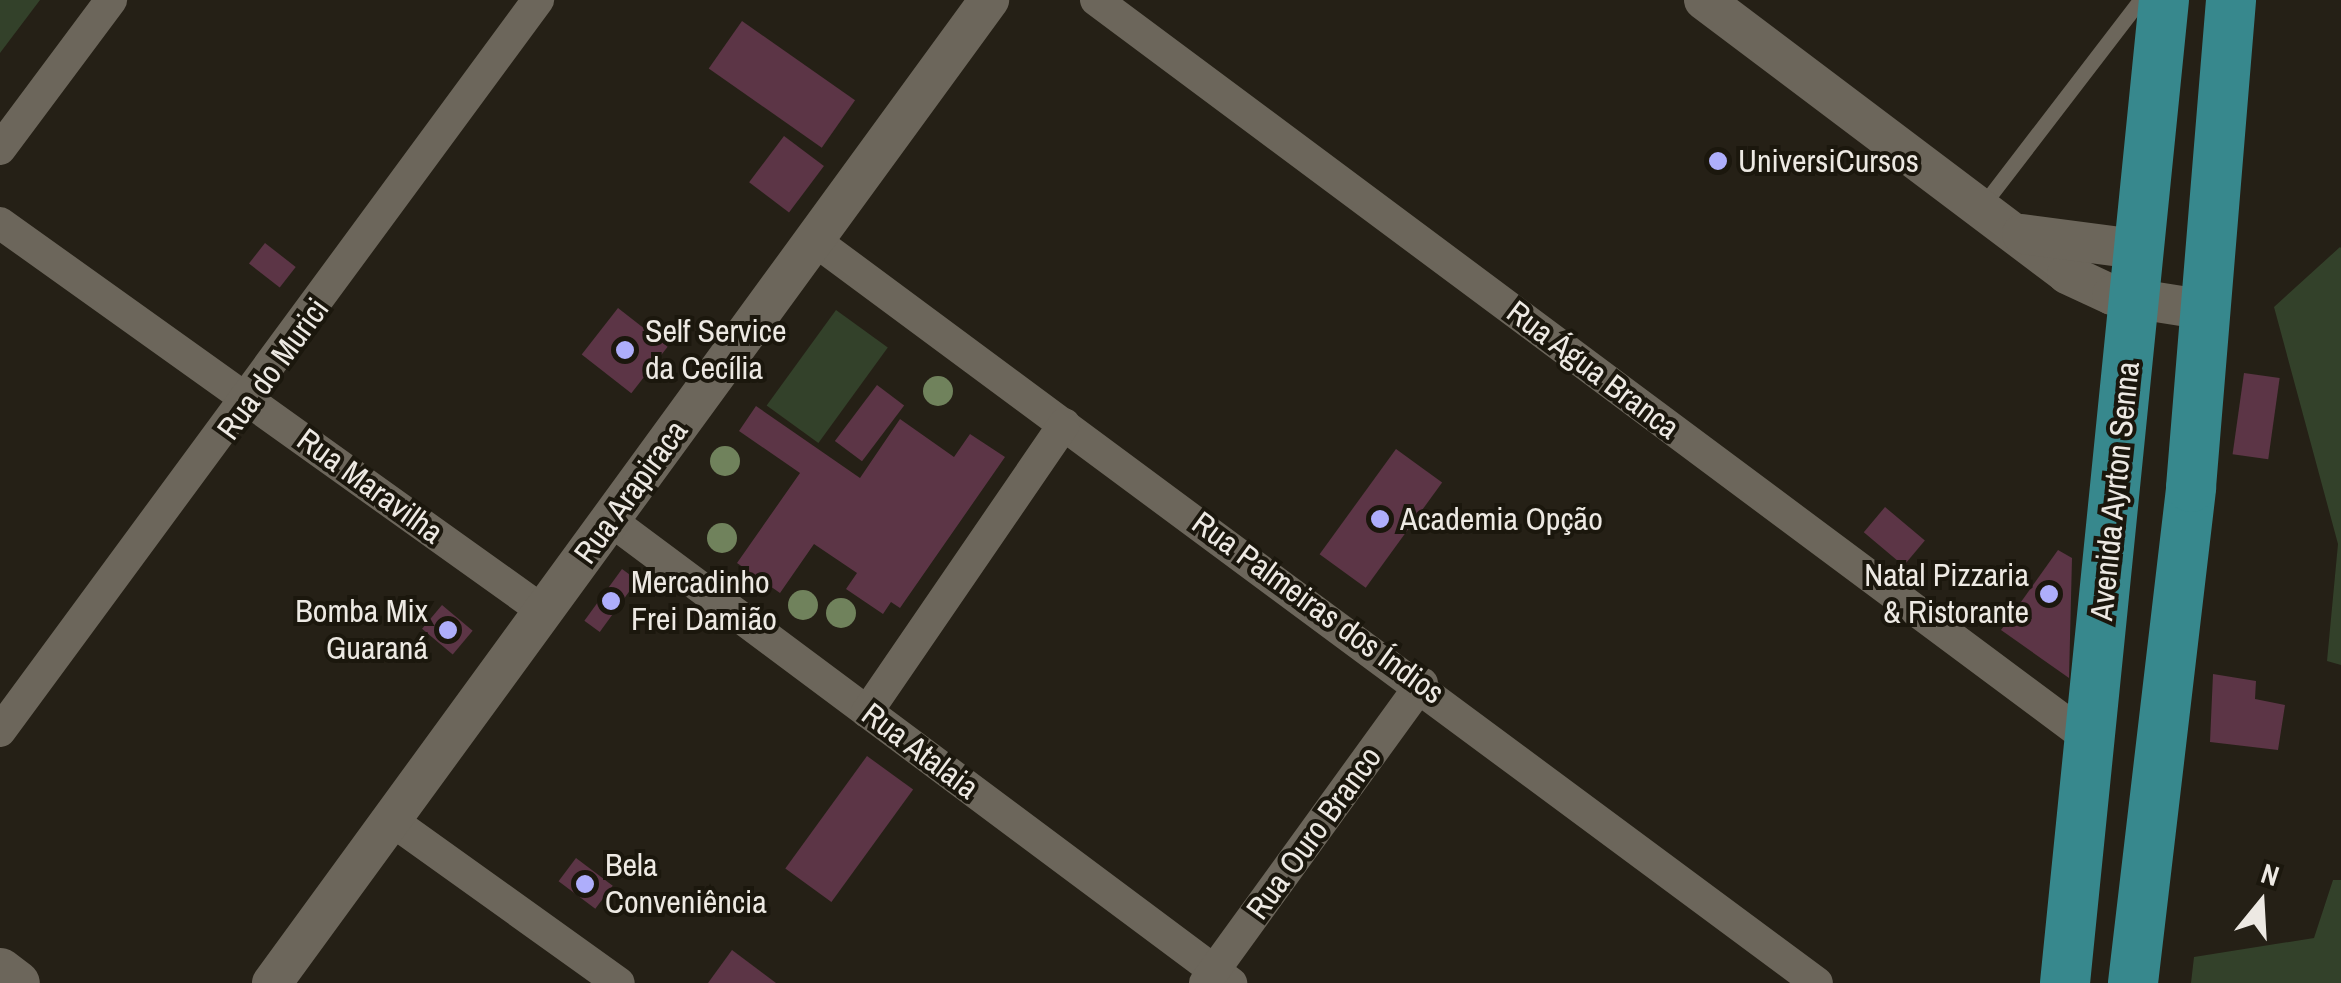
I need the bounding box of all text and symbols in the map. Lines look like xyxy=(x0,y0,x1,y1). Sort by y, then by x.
place label: UniversiCursos xyxy=(1738,142,1919,180)
marker: UniversiCursos xyxy=(1707,150,1729,172)
street label: Rua do Murici xyxy=(209,291,337,447)
street label: Rua Água Branca xyxy=(1499,292,1687,448)
place label: Self Service da Cecília xyxy=(645,313,786,388)
marker: Self Service da Cecília xyxy=(614,339,636,361)
street label: Avenida Ayrton Senna xyxy=(2082,359,2148,623)
street label: Rua Arapiraca xyxy=(566,412,696,572)
street label: Rua Maravilha xyxy=(290,420,450,552)
place label: Academia Opção xyxy=(1400,500,1603,538)
street label: Rua Palmeiras dos Índios xyxy=(1185,504,1451,712)
marker: Academia Opção xyxy=(1369,508,1391,530)
place label: Natal Pizzaria & Ristorante xyxy=(1864,557,2029,632)
place label: Mercadinho Frei Damião xyxy=(631,564,777,639)
marker: Natal Pizzaria & Ristorante xyxy=(2038,583,2060,605)
marker: Mercadinho Frei Damião xyxy=(600,590,622,612)
place label: Bomba Mix Guaraná xyxy=(295,593,428,668)
marker: Bomba Mix Guaraná xyxy=(437,619,459,641)
street label: Rua Atalaia xyxy=(854,694,986,808)
street label: Rua Ouro Branco xyxy=(1238,739,1390,927)
place label: Bela Conveniência xyxy=(605,847,767,922)
north arrow xyxy=(2211,853,2311,953)
text: N xyxy=(2257,854,2284,895)
marker: Bela Conveniência xyxy=(574,873,596,895)

